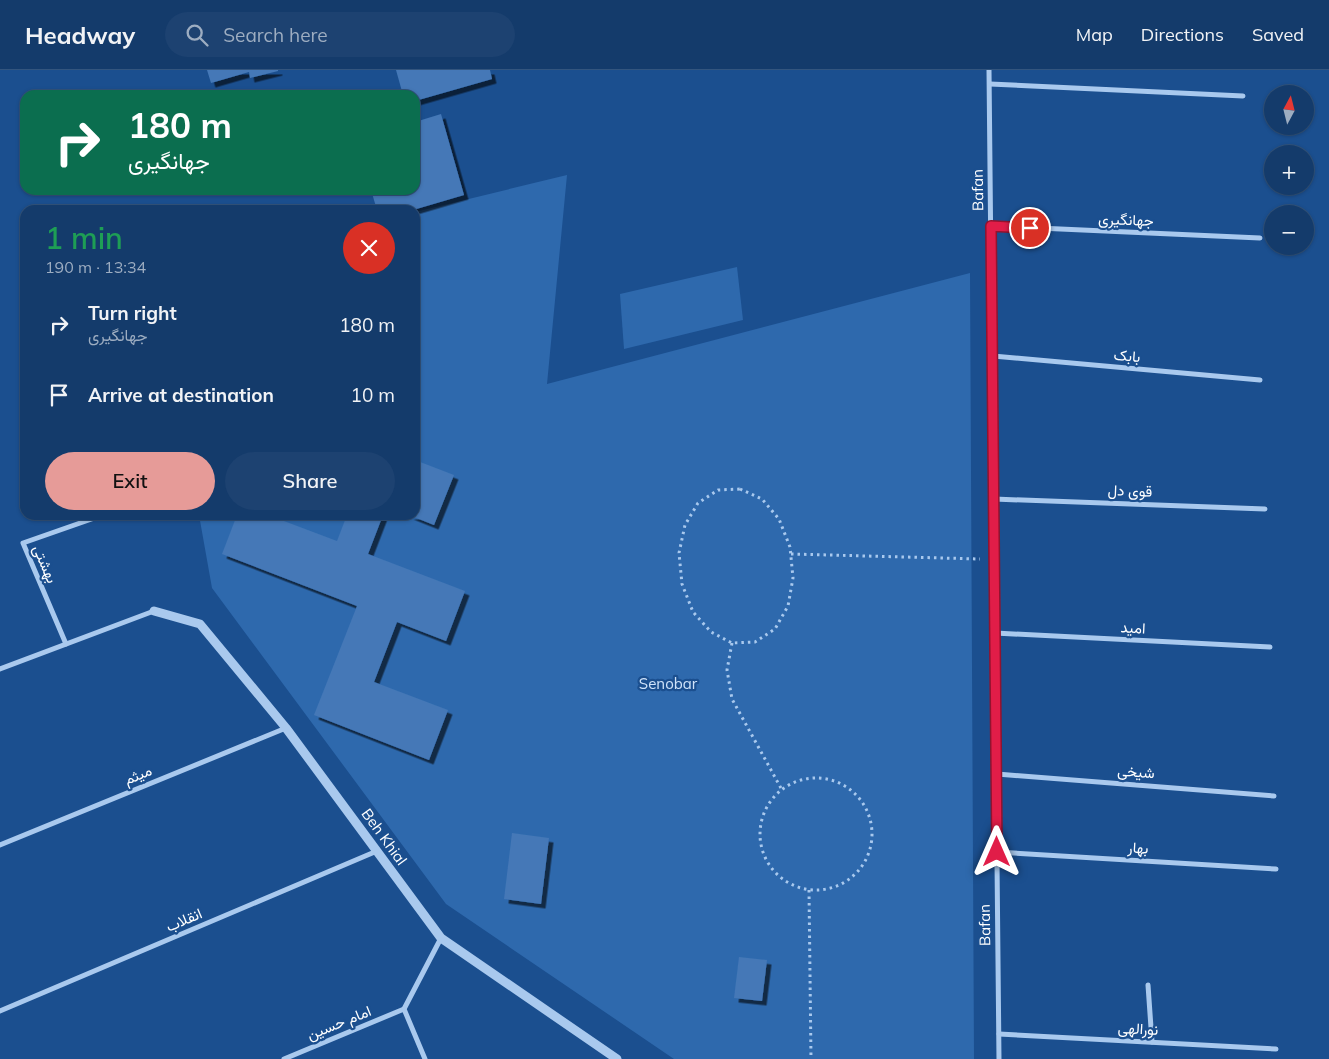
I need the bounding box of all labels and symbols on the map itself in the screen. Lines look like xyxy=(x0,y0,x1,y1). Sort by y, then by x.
north arrow xyxy=(1264,85,1314,135)
street label: Bafan xyxy=(968,169,987,211)
pin xyxy=(1009,207,1051,249)
street label: جهانگیری xyxy=(1098,209,1154,231)
street label: بابک xyxy=(1113,345,1141,366)
street label: قوی دل xyxy=(1107,480,1153,502)
street label: بهشتی xyxy=(28,542,62,586)
street label: امید xyxy=(1120,617,1146,638)
park label: Senobar xyxy=(639,674,698,693)
street label: میثم xyxy=(121,760,155,790)
street label: شیخی xyxy=(1117,761,1155,783)
street label: Beh Khial xyxy=(357,805,411,869)
position arrow xyxy=(970,825,1022,877)
street label: بهار xyxy=(1126,837,1149,858)
street label: انقلاب xyxy=(163,903,205,936)
street label: Bafan xyxy=(975,904,994,946)
street label: امام حسین xyxy=(304,1001,374,1045)
street label: نورالهی xyxy=(1117,1018,1159,1040)

